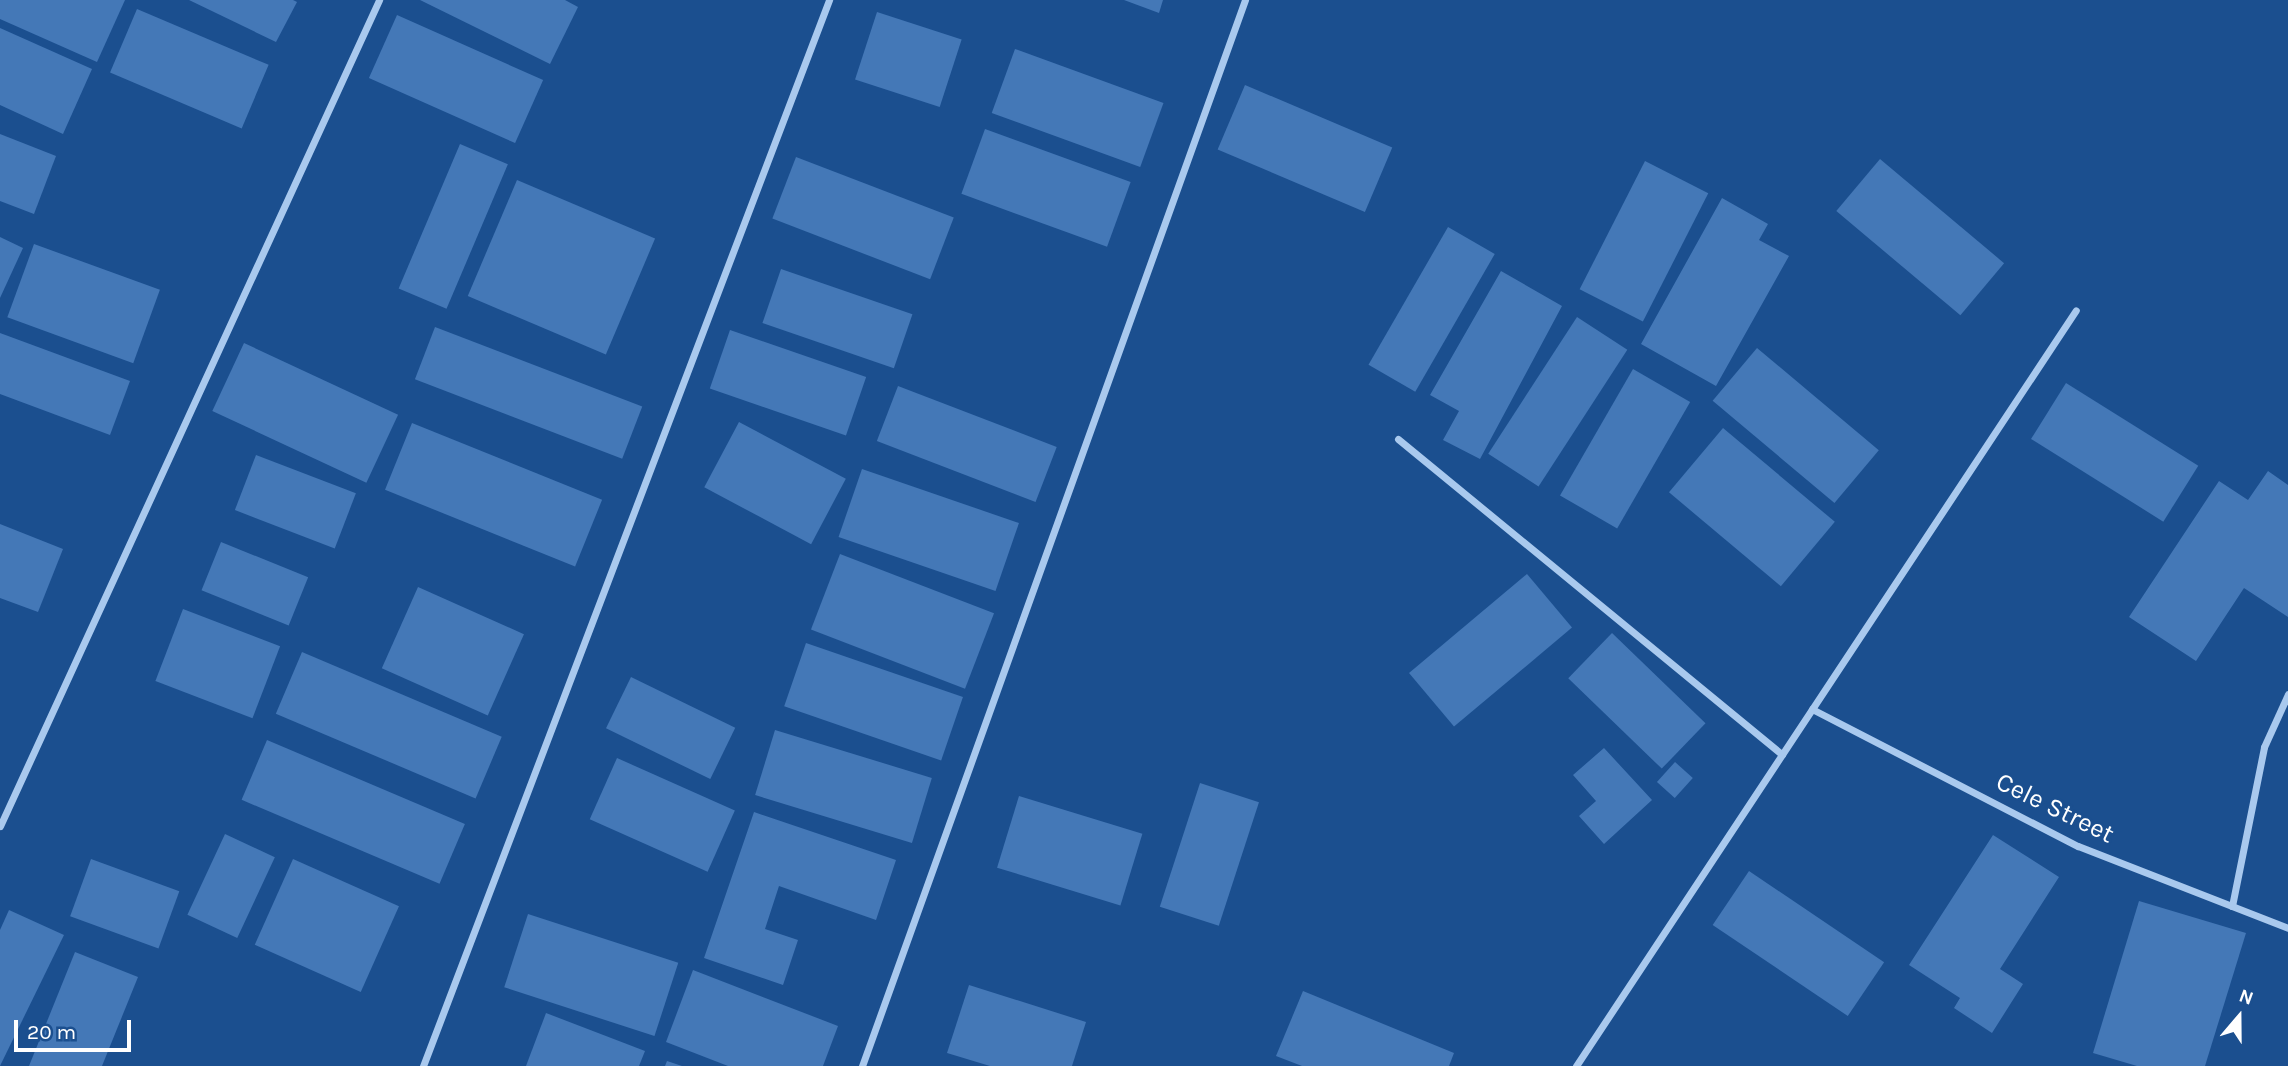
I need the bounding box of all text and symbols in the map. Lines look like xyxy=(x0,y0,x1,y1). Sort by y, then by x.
street label: Cele Street xyxy=(1991,766,2119,850)
north arrow xyxy=(2204,982,2274,1052)
text: N xyxy=(2236,985,2256,1010)
scale bar xyxy=(18,1006,135,1050)
text: 20 m xyxy=(27,1020,76,1044)

